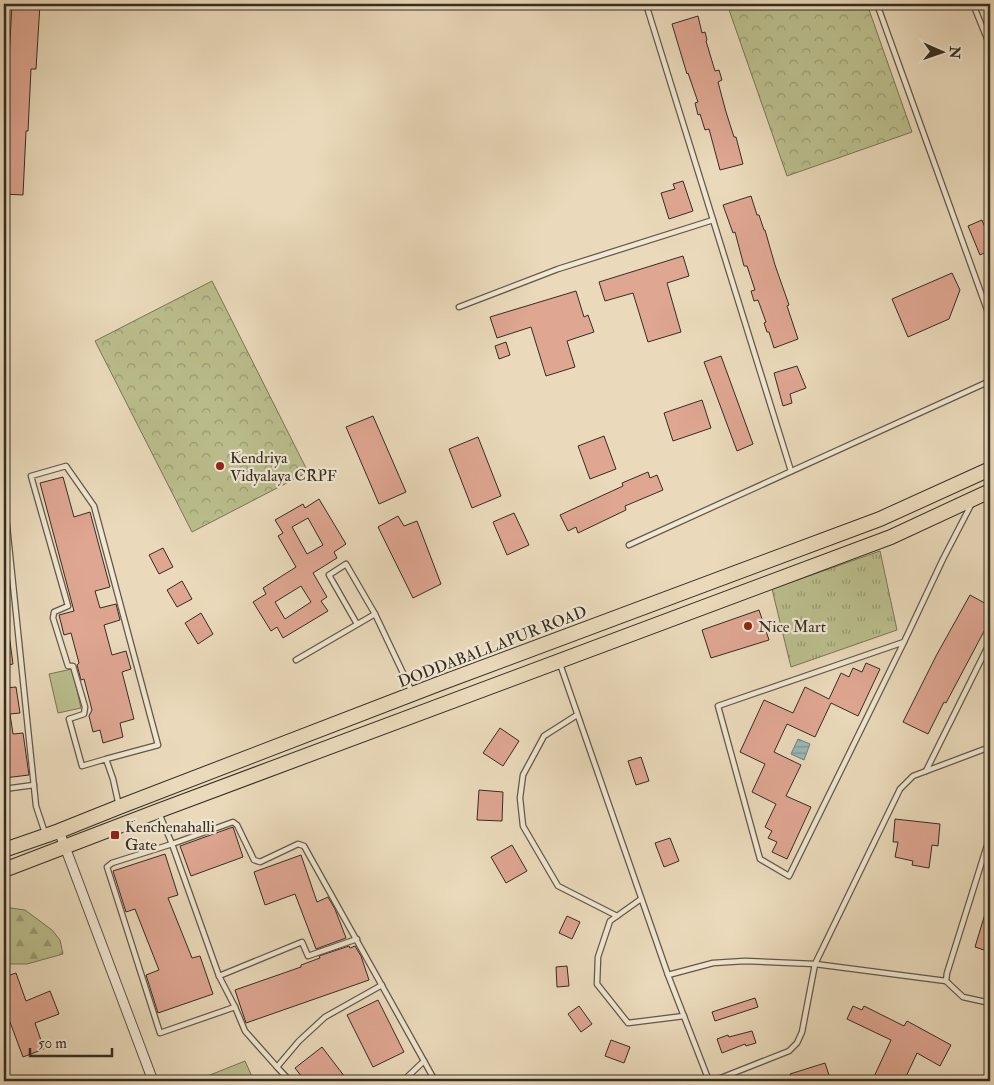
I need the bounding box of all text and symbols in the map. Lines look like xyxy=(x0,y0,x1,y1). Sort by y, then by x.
north arrow xyxy=(916,28,966,78)
text: N xyxy=(946,45,963,59)
place label: Kendriya Vidyalaya CRPF xyxy=(230,448,337,486)
marker: Kendriya Vidyalaya CRPF xyxy=(214,460,226,472)
street label: DODDABALLAPUR ROAD xyxy=(395,602,590,692)
place label: Nice Mart xyxy=(758,617,826,637)
marker: Nice Mart xyxy=(742,620,754,632)
place label: Kenchenahalli Gate xyxy=(125,817,215,855)
marker: Kenchenahalli Gate xyxy=(109,829,121,841)
scale bar xyxy=(30,1025,112,1057)
text: 50 m xyxy=(38,1034,67,1053)

